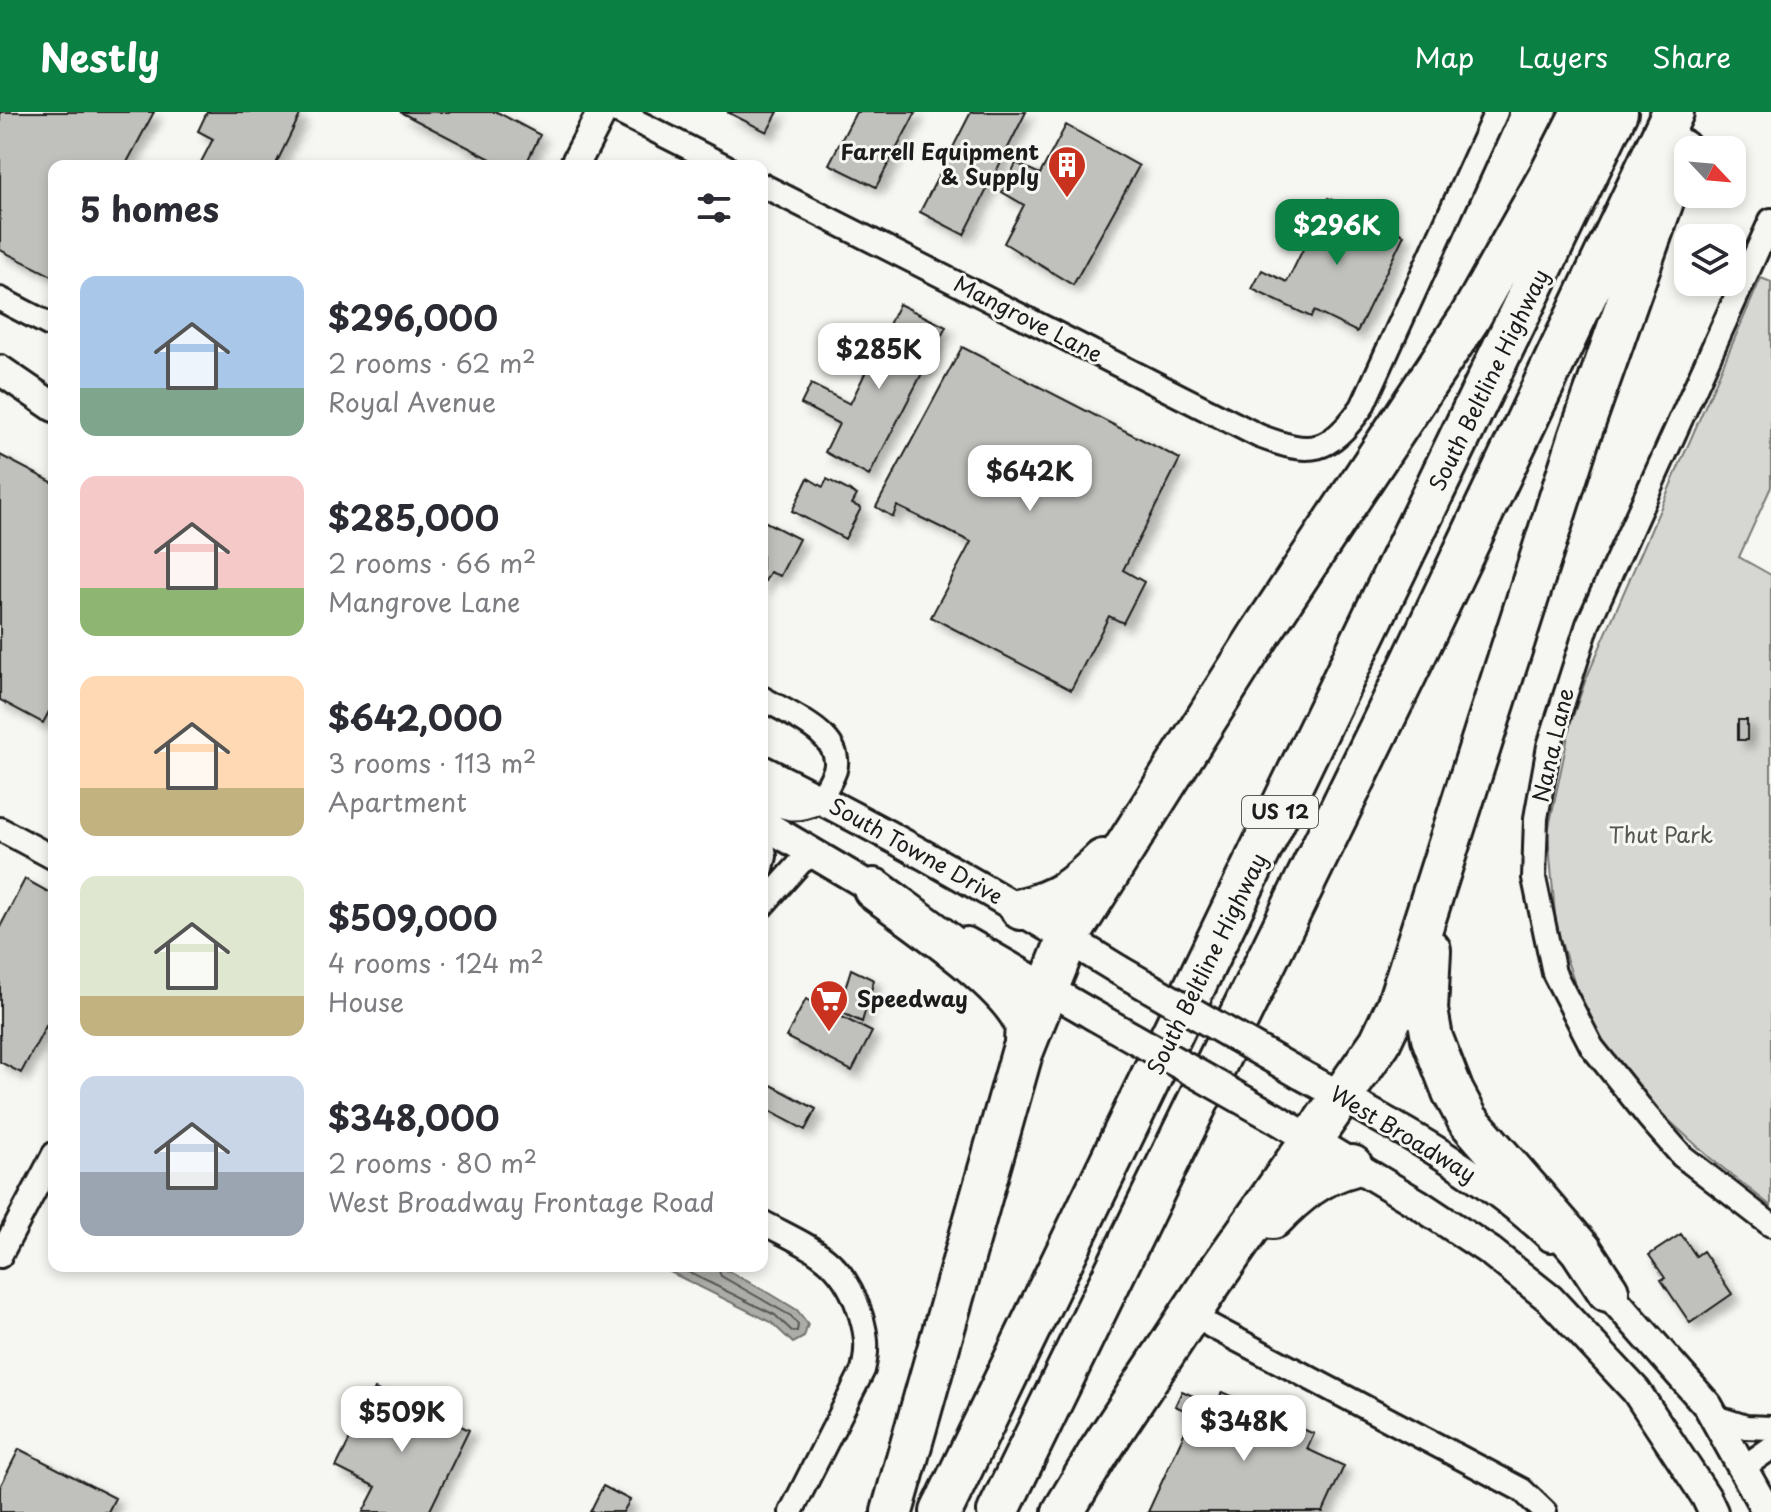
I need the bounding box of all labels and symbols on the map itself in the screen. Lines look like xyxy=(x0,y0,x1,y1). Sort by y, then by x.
place label: Farrell Equipment & Supply xyxy=(840,134,1039,192)
north arrow xyxy=(1674,136,1746,208)
building icon: Farrell Equipment & Supply xyxy=(1046,144,1088,199)
pin: $296K xyxy=(1281,199,1393,267)
street label: South Beltline Highway xyxy=(1419,263,1556,496)
street label: Mangrove Lane xyxy=(949,266,1109,369)
pin: $285K xyxy=(823,323,935,391)
pin: $642K xyxy=(974,445,1086,513)
street label: Nana Lane xyxy=(1522,684,1581,805)
street label: South Towne Drive xyxy=(824,788,1010,911)
road number: US 12 xyxy=(1242,796,1318,828)
park label: Thut Park xyxy=(1609,817,1713,850)
street label: South Beltline Highway xyxy=(1137,847,1274,1080)
supermarket icon: Speedway xyxy=(808,978,850,1033)
place label: Speedway xyxy=(857,981,968,1014)
street label: West Broadway xyxy=(1325,1076,1483,1189)
pin: $509K xyxy=(346,1386,458,1454)
pin: $348K xyxy=(1188,1395,1300,1463)

